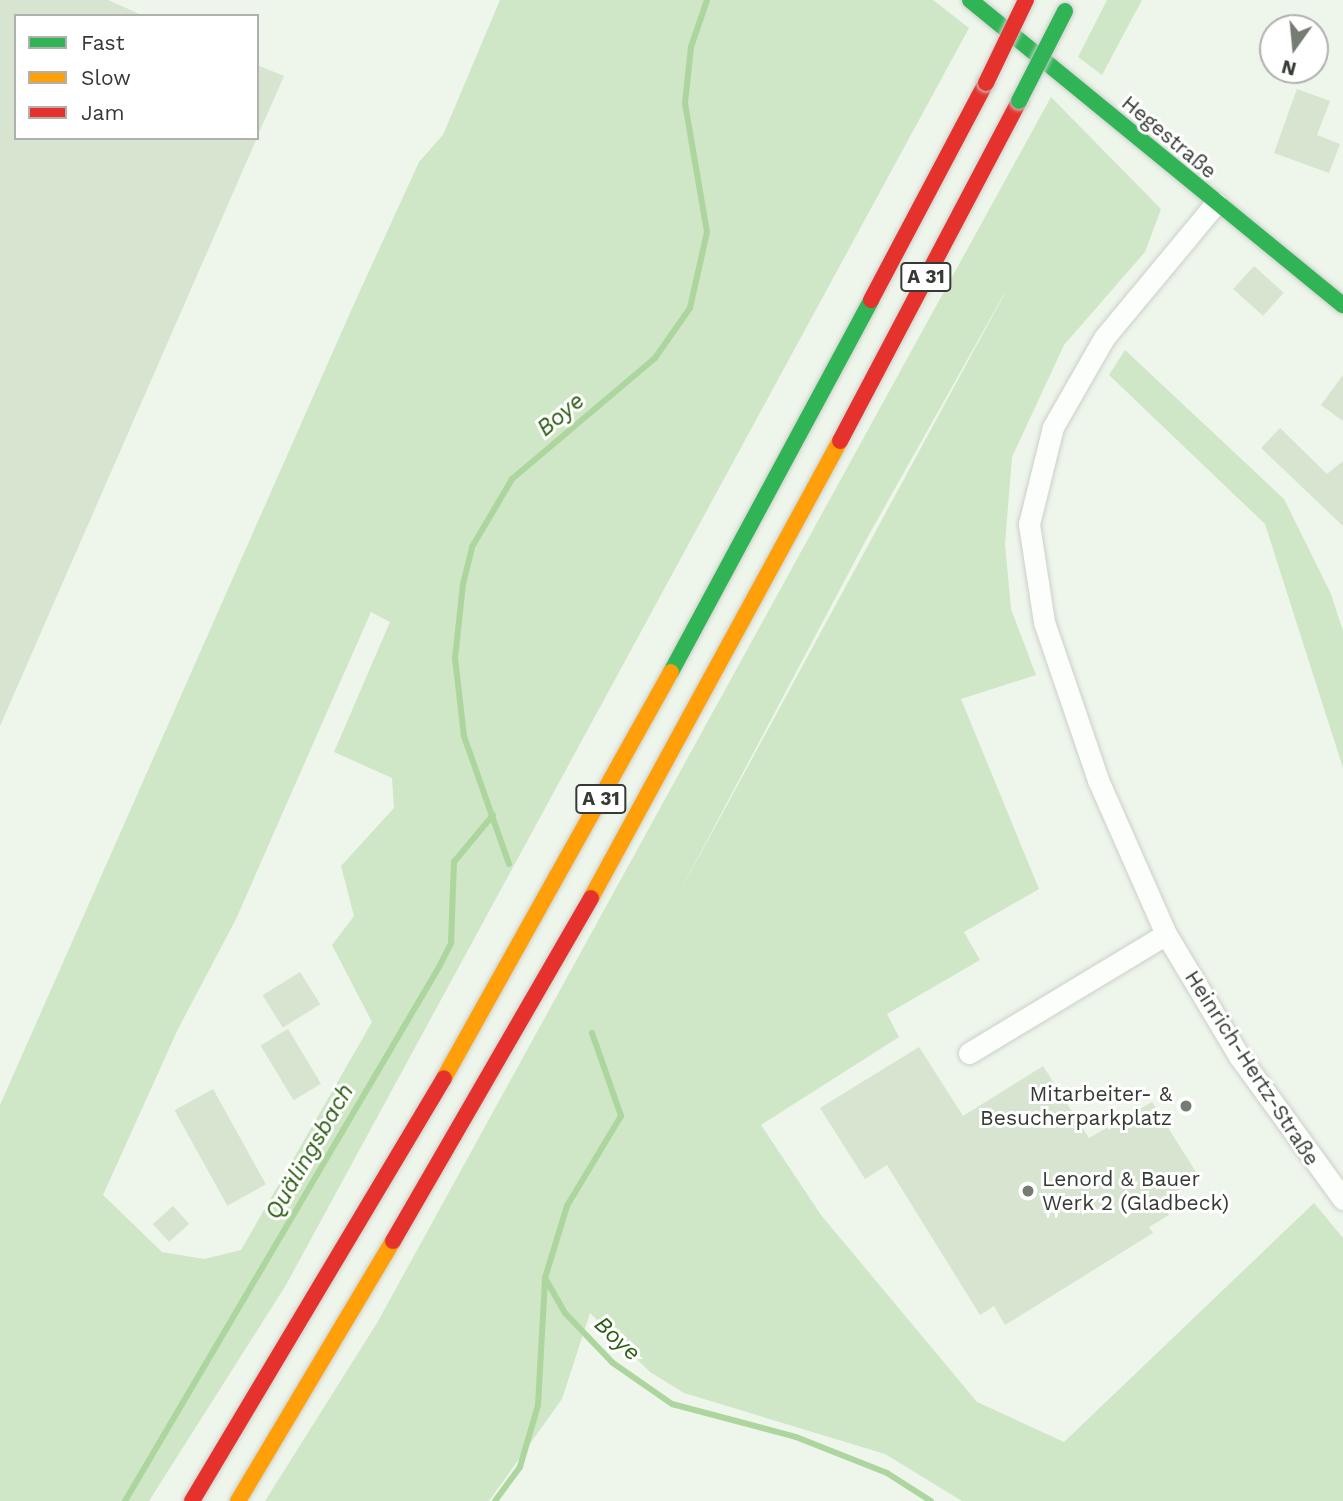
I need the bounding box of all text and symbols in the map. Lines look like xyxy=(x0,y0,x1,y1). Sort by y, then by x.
legend xyxy=(14,14,259,140)
north arrow xyxy=(1259,14,1329,84)
text: Fast xyxy=(81,30,125,55)
text: N xyxy=(1279,55,1299,81)
text: Slow xyxy=(81,65,131,90)
street label: Hegestraße xyxy=(1117,90,1221,184)
text: Jam xyxy=(81,100,124,125)
road number: A 31 xyxy=(900,262,952,292)
water label: Boye xyxy=(532,387,590,443)
road number: A 31 xyxy=(575,784,627,814)
street label: Heinrich-Hertz-Straße xyxy=(1179,966,1325,1170)
water label: Quälingsbach xyxy=(260,1079,360,1225)
place label: Mitarbeiter- & Besucherparkplatz xyxy=(980,1081,1172,1131)
marker: Mitarbeiter- & Besucherparkplatz xyxy=(1178,1098,1194,1114)
place label: Lenord & Bauer Werk 2 (Gladbeck) xyxy=(1042,1166,1230,1216)
marker: Lenord & Bauer Werk 2 (Gladbeck) xyxy=(1020,1183,1036,1199)
water label: Boye xyxy=(588,1311,646,1367)

